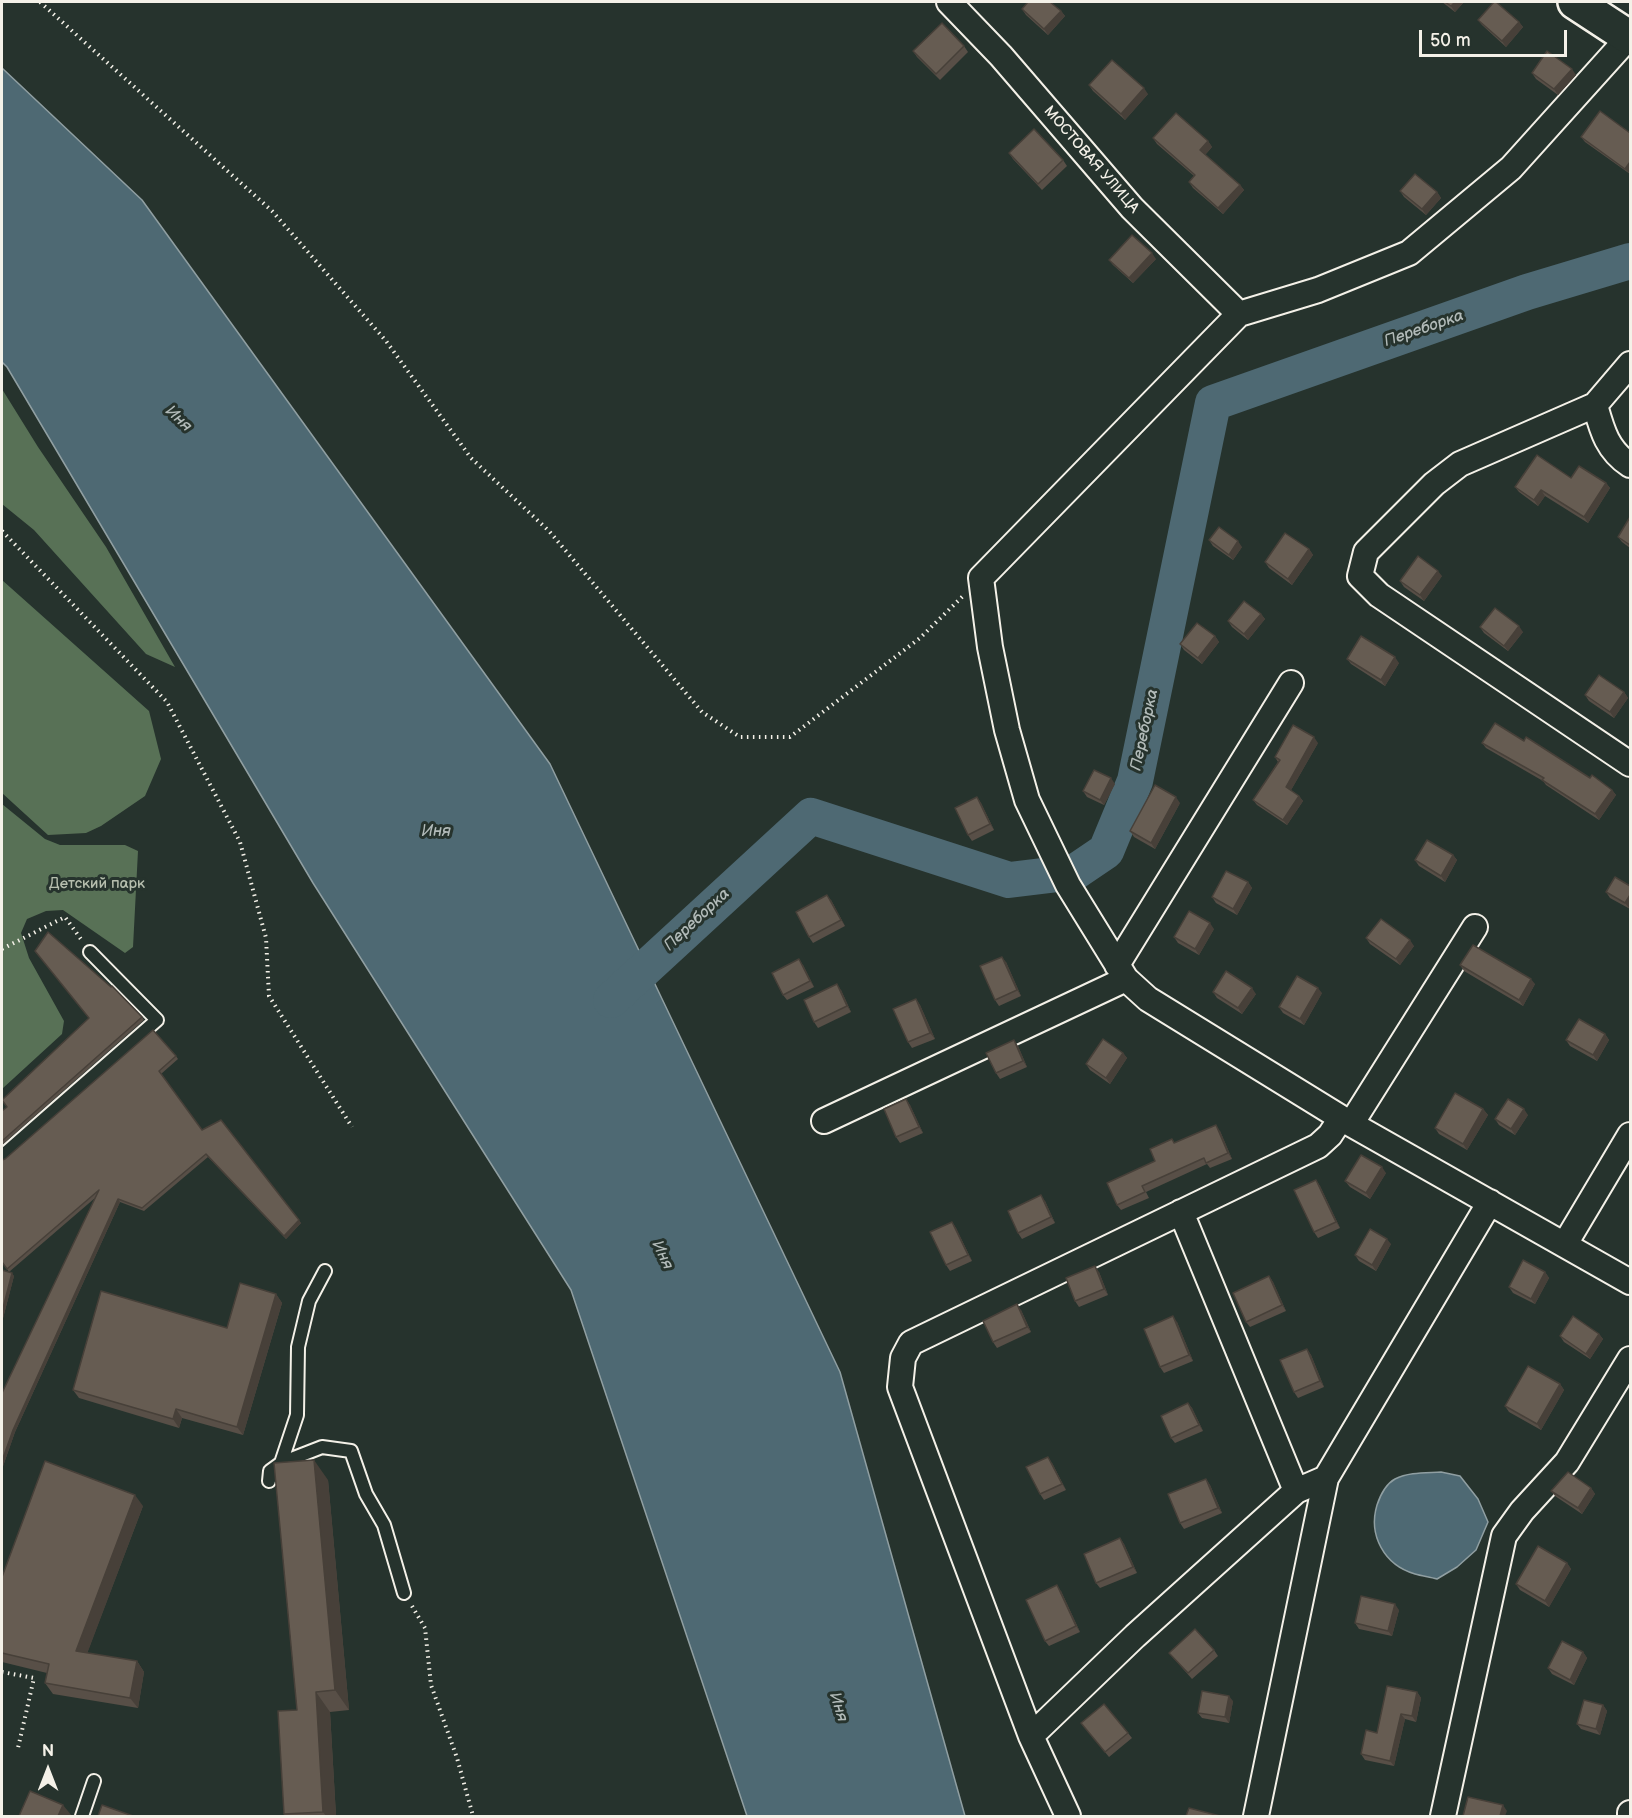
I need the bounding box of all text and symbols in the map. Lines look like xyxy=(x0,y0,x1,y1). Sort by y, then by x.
scale bar xyxy=(1422,18,1570,56)
text: 50 m xyxy=(1430,30,1471,51)
street label: МОСТОВАЯ УЛИЦА xyxy=(1039,103,1143,217)
water label: Переборка xyxy=(1382,306,1466,352)
water label: Иня xyxy=(161,402,195,436)
water label: Переборка xyxy=(1127,687,1163,773)
water label: Иня xyxy=(421,822,451,842)
park label: Детский парк xyxy=(49,875,145,893)
water label: Переборка xyxy=(660,885,734,955)
water label: Иня xyxy=(647,1237,677,1273)
water label: Иня xyxy=(824,1690,852,1724)
north arrow xyxy=(18,1740,78,1800)
text: N xyxy=(42,1742,54,1761)

